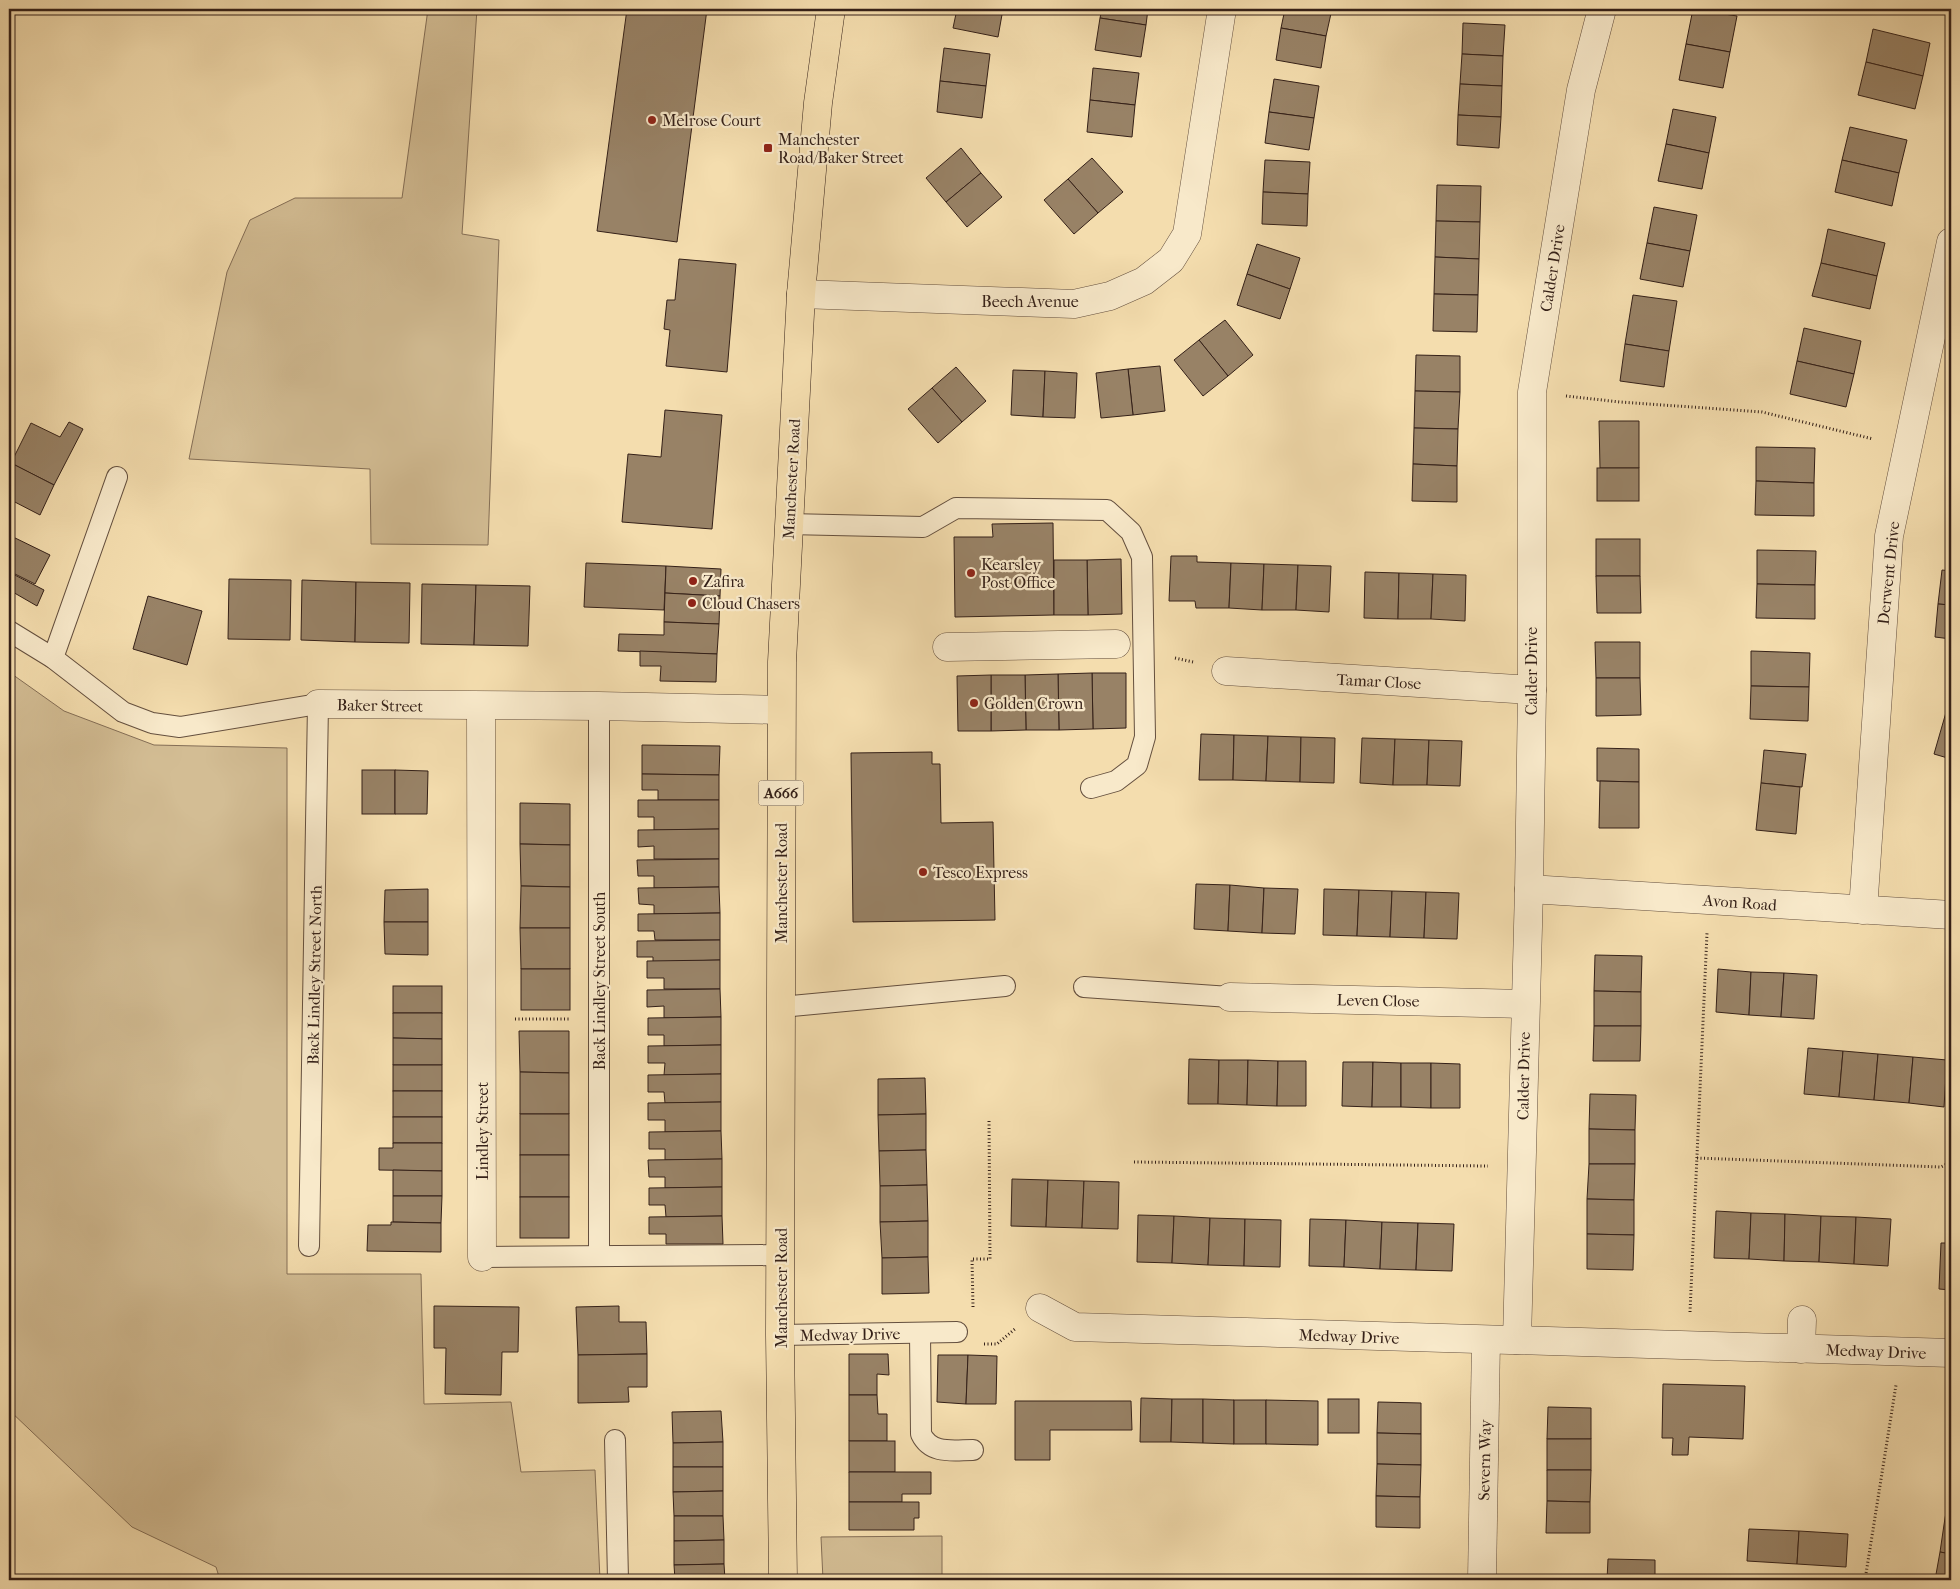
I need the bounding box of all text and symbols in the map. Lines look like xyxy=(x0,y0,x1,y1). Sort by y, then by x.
place label: Melrose Court xyxy=(662,111,761,130)
marker: Melrose Court xyxy=(646,114,658,126)
place label: Manchester Road/Baker Street xyxy=(778,130,904,167)
marker: Manchester Road/Baker Street xyxy=(762,142,774,154)
street label: Calder Drive xyxy=(1536,223,1569,313)
street label: Beech Avenue xyxy=(981,292,1079,311)
street label: Manchester Road xyxy=(779,418,804,540)
street label: Derwent Drive xyxy=(1874,520,1903,626)
place label: Kearsley Post Office xyxy=(981,555,1055,592)
marker: Kearsley Post Office xyxy=(965,567,977,579)
place label: Zafira xyxy=(703,572,745,591)
marker: Zafira xyxy=(687,575,699,587)
place label: Cloud Chasers xyxy=(702,594,800,613)
marker: Cloud Chasers xyxy=(686,597,698,609)
street label: Calder Drive xyxy=(1522,627,1541,715)
street label: Tamar Close xyxy=(1336,670,1422,693)
place label: Golden Crown xyxy=(984,694,1084,713)
street label: Baker Street xyxy=(337,695,424,716)
marker: Golden Crown xyxy=(968,697,980,709)
road number: A666 xyxy=(758,780,804,806)
street label: Manchester Road xyxy=(772,822,791,943)
place label: Tesco Express xyxy=(933,863,1028,882)
marker: Tesco Express xyxy=(917,866,929,878)
street label: Back Lindley Street North xyxy=(303,885,326,1065)
street label: Avon Road xyxy=(1701,890,1778,915)
street label: Back Lindley Street South xyxy=(590,892,609,1070)
street label: Leven Close xyxy=(1336,990,1420,1011)
street label: Calder Drive xyxy=(1513,1032,1534,1120)
street label: Lindley Street xyxy=(473,1081,492,1180)
street label: Manchester Road xyxy=(772,1227,791,1348)
street label: Medway Drive xyxy=(799,1324,901,1345)
street label: Medway Drive xyxy=(1298,1325,1400,1348)
street label: Medway Drive xyxy=(1825,1340,1927,1363)
street label: Severn Way xyxy=(1474,1419,1495,1501)

